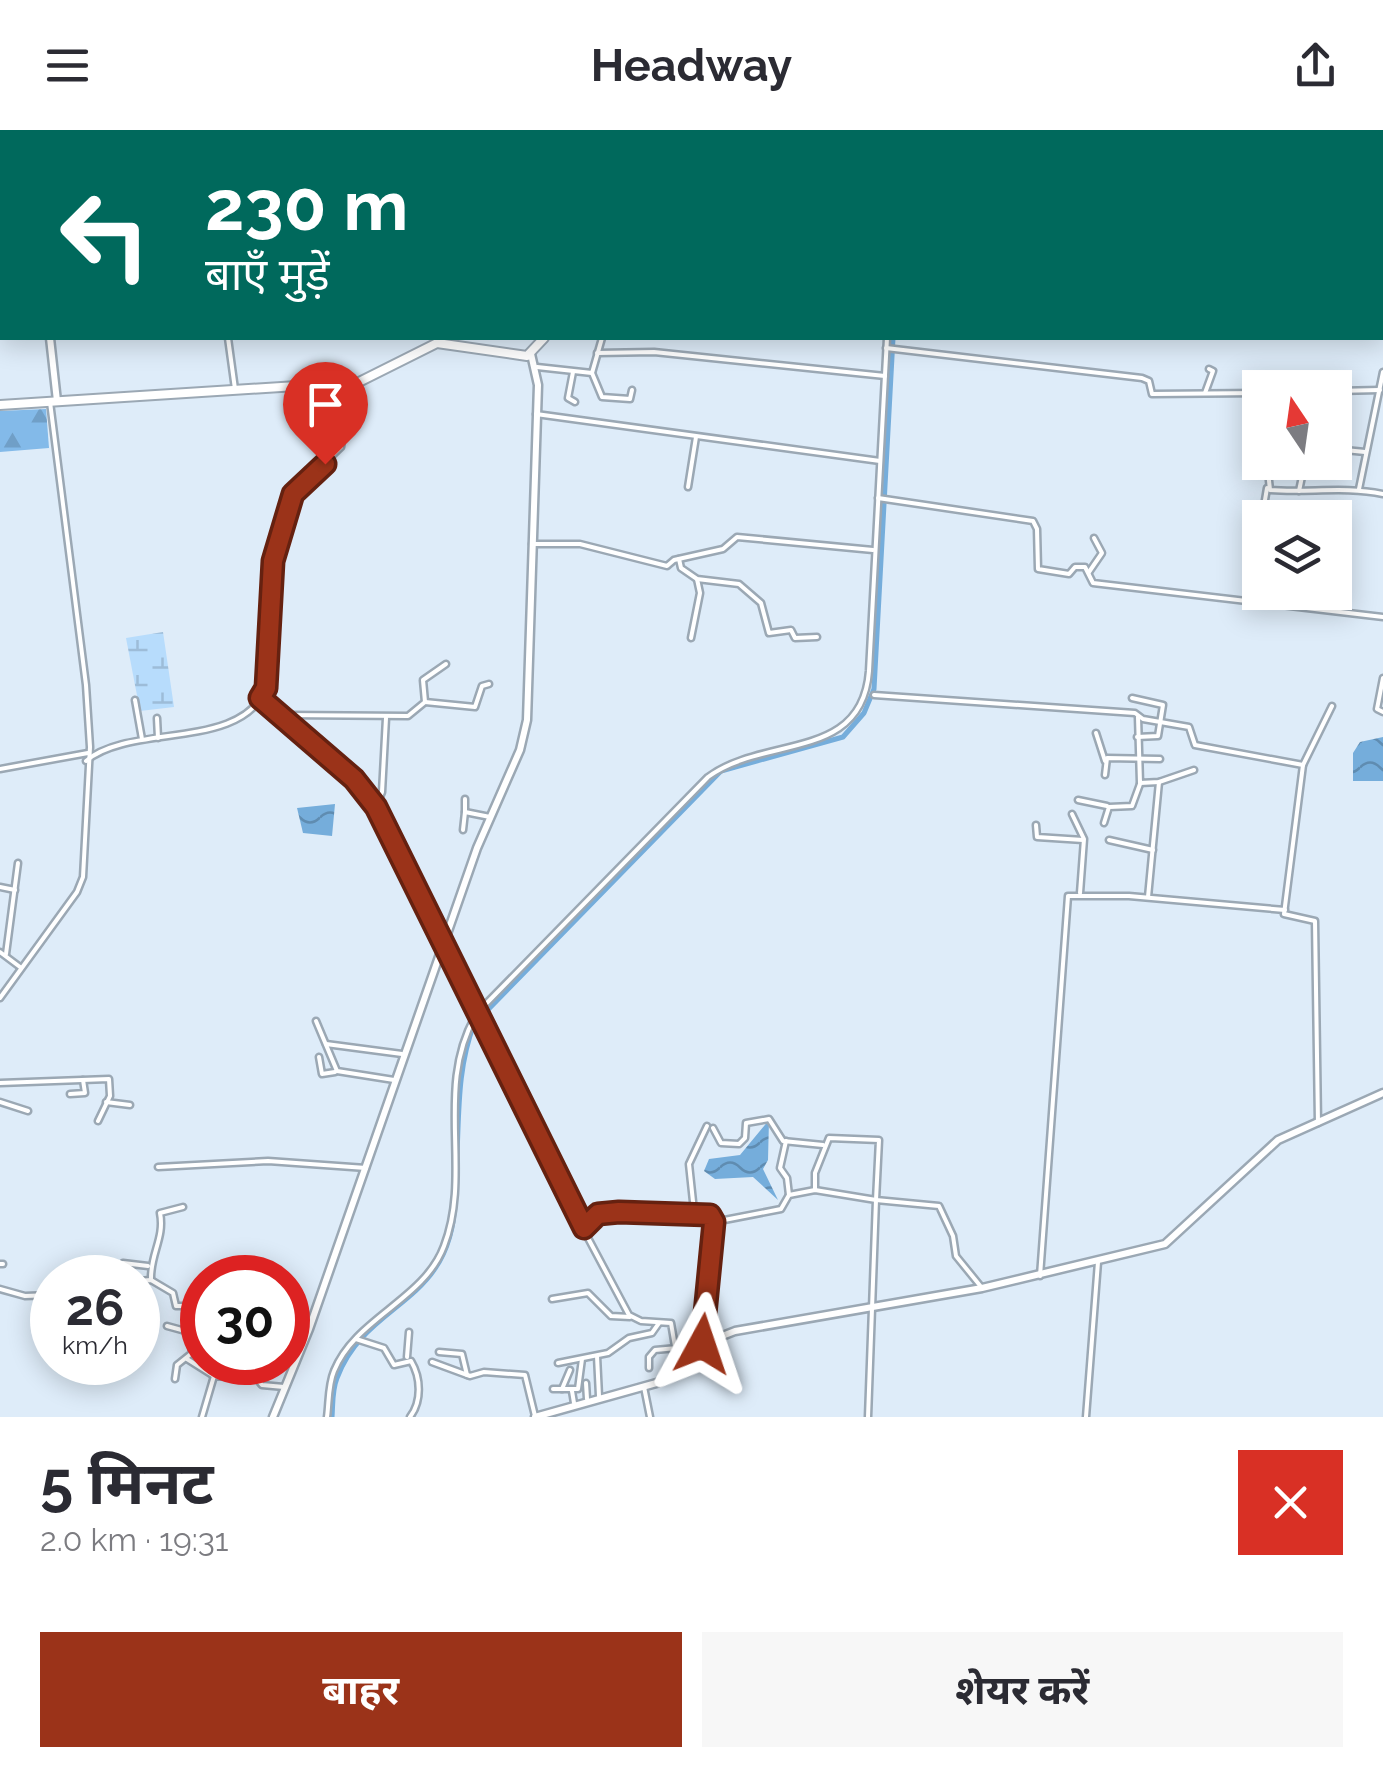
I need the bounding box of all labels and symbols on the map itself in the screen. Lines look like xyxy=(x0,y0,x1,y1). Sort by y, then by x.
pin xyxy=(283,362,368,465)
north arrow xyxy=(1242,370,1352,480)
speed limit sign: 30 xyxy=(180,1255,310,1385)
position arrow xyxy=(650,1292,754,1396)

